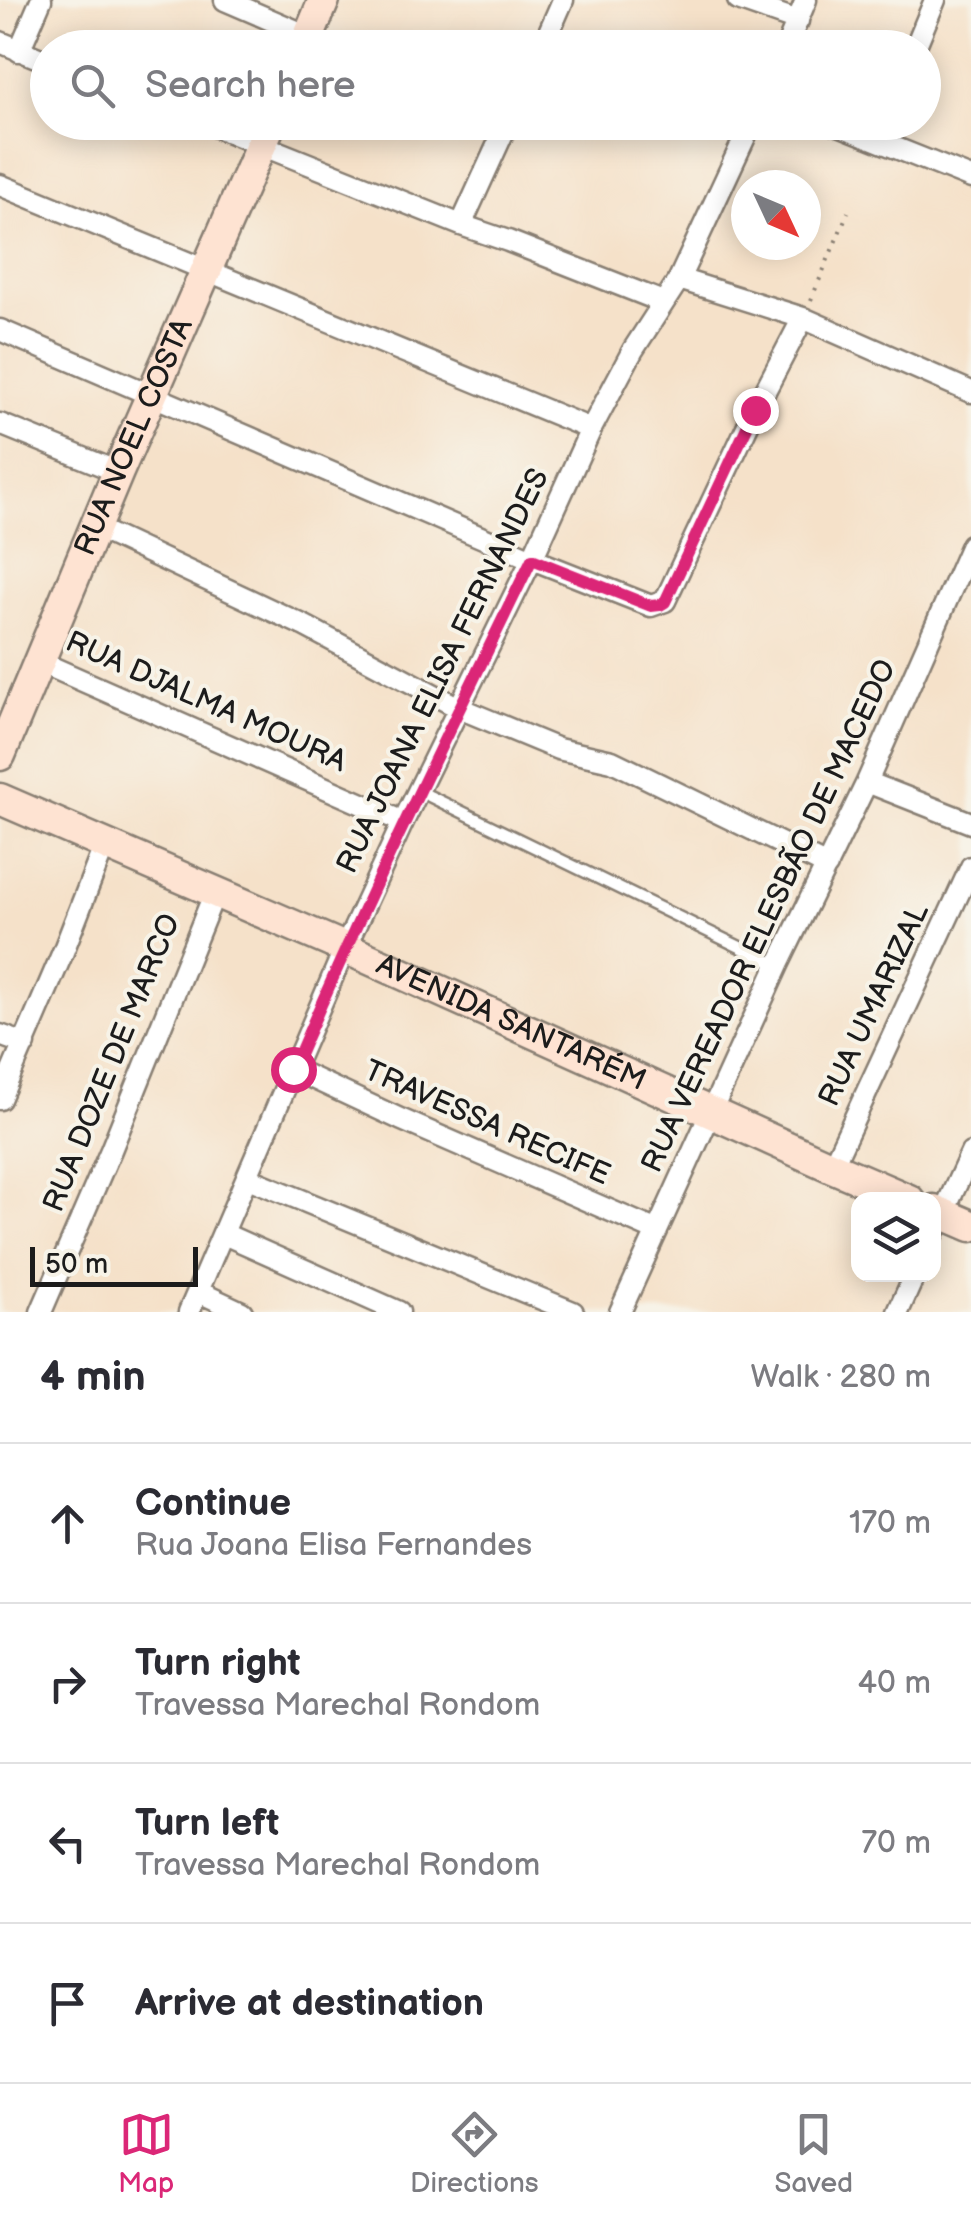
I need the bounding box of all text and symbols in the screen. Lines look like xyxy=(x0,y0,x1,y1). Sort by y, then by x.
search box xyxy=(30,30,941,140)
icon: search xyxy=(65,58,120,113)
text: Search here xyxy=(145,63,356,108)
north arrow xyxy=(731,170,821,260)
street label: RUA NOEL COSTA xyxy=(67,312,201,561)
route end xyxy=(733,388,779,434)
street label: RUA JOANA ELISA FERNANDES xyxy=(329,463,557,879)
street label: RUA DJALMA MOURA xyxy=(60,624,353,780)
street label: RUA VEREADOR ELESBÃO DE MACEDO xyxy=(634,654,904,1178)
street label: RUA UMARIZAL xyxy=(811,897,937,1112)
street label: RUA DOZE DE MARCO xyxy=(36,909,188,1217)
street label: AVENIDA SANTARÉM xyxy=(371,947,652,1099)
route start xyxy=(271,1047,317,1093)
street label: TRAVESSA RECIFE xyxy=(359,1053,615,1193)
map controls xyxy=(851,1192,941,1282)
button: layers xyxy=(851,1192,941,1282)
scale bar xyxy=(30,1242,198,1286)
text: 50 m xyxy=(45,1248,108,1281)
text: 4 min xyxy=(40,1352,146,1403)
text: Walk · 280 m xyxy=(750,1358,931,1397)
text: Continue xyxy=(135,1481,291,1526)
icon: ahead xyxy=(40,1496,95,1551)
text: 170 m xyxy=(849,1504,931,1543)
text: Rua Joana Elisa Fernandes xyxy=(135,1526,532,1565)
text: Turn right xyxy=(135,1641,300,1686)
icon: right xyxy=(40,1656,95,1711)
text: 40 m xyxy=(858,1664,931,1703)
text: Travessa Marechal Rondom xyxy=(135,1686,540,1725)
text: Turn left xyxy=(135,1801,279,1846)
icon: left xyxy=(40,1816,95,1871)
text: 70 m xyxy=(861,1824,931,1863)
text: Travessa Marechal Rondom xyxy=(135,1846,540,1885)
icon: arrive xyxy=(40,1976,95,2031)
text: Arrive at destination xyxy=(135,1981,484,2026)
tab: Map xyxy=(118,2107,174,2200)
tab: Directions xyxy=(410,2107,539,2200)
tab: Saved xyxy=(775,2107,853,2200)

